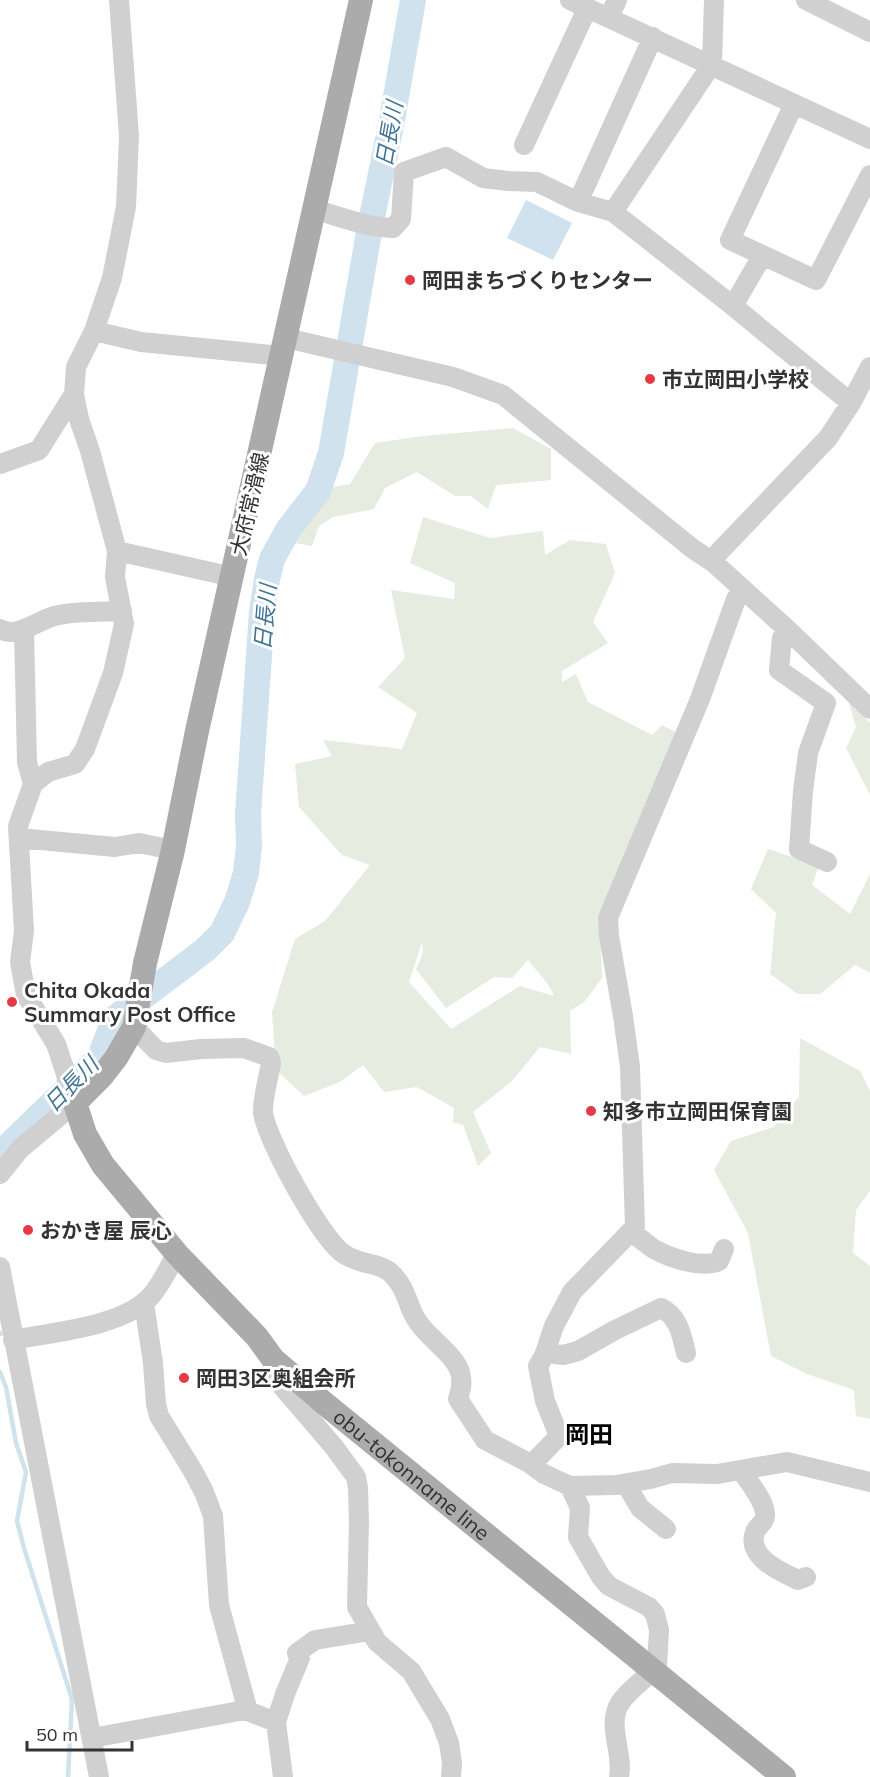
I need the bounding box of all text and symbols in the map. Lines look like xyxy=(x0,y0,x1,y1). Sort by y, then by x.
water label: 日長川 xyxy=(369,97,409,169)
place label: 岡田まちづくりセンター xyxy=(422,267,653,293)
marker: 岡田まちづくりセンター xyxy=(403,273,417,287)
place label: 市立岡田小学校 xyxy=(662,366,809,392)
marker: 市立岡田小学校 xyxy=(643,372,657,386)
street label: 大府常滑線 xyxy=(225,450,273,558)
water label: 日長川 xyxy=(248,581,282,651)
place label: Chita Okada Summary Post Office xyxy=(24,977,236,1027)
marker: Chita Okada Summary Post Office xyxy=(5,995,19,1009)
water label: 日長川 xyxy=(38,1049,105,1117)
place label: 知多市立岡田保育園 xyxy=(603,1098,792,1124)
marker: 知多市立岡田保育園 xyxy=(584,1104,598,1118)
place label: おかき屋 辰心 xyxy=(40,1217,172,1243)
marker: おかき屋 辰心 xyxy=(21,1223,35,1237)
place label: 岡田3区奥組会所 xyxy=(196,1365,356,1391)
marker: 岡田3区奥組会所 xyxy=(177,1371,191,1385)
street label: obu-tokonname line xyxy=(328,1403,495,1546)
district label: 岡田 xyxy=(565,1419,613,1449)
scale bar xyxy=(27,1714,132,1752)
text: 50 m xyxy=(36,1723,78,1746)

